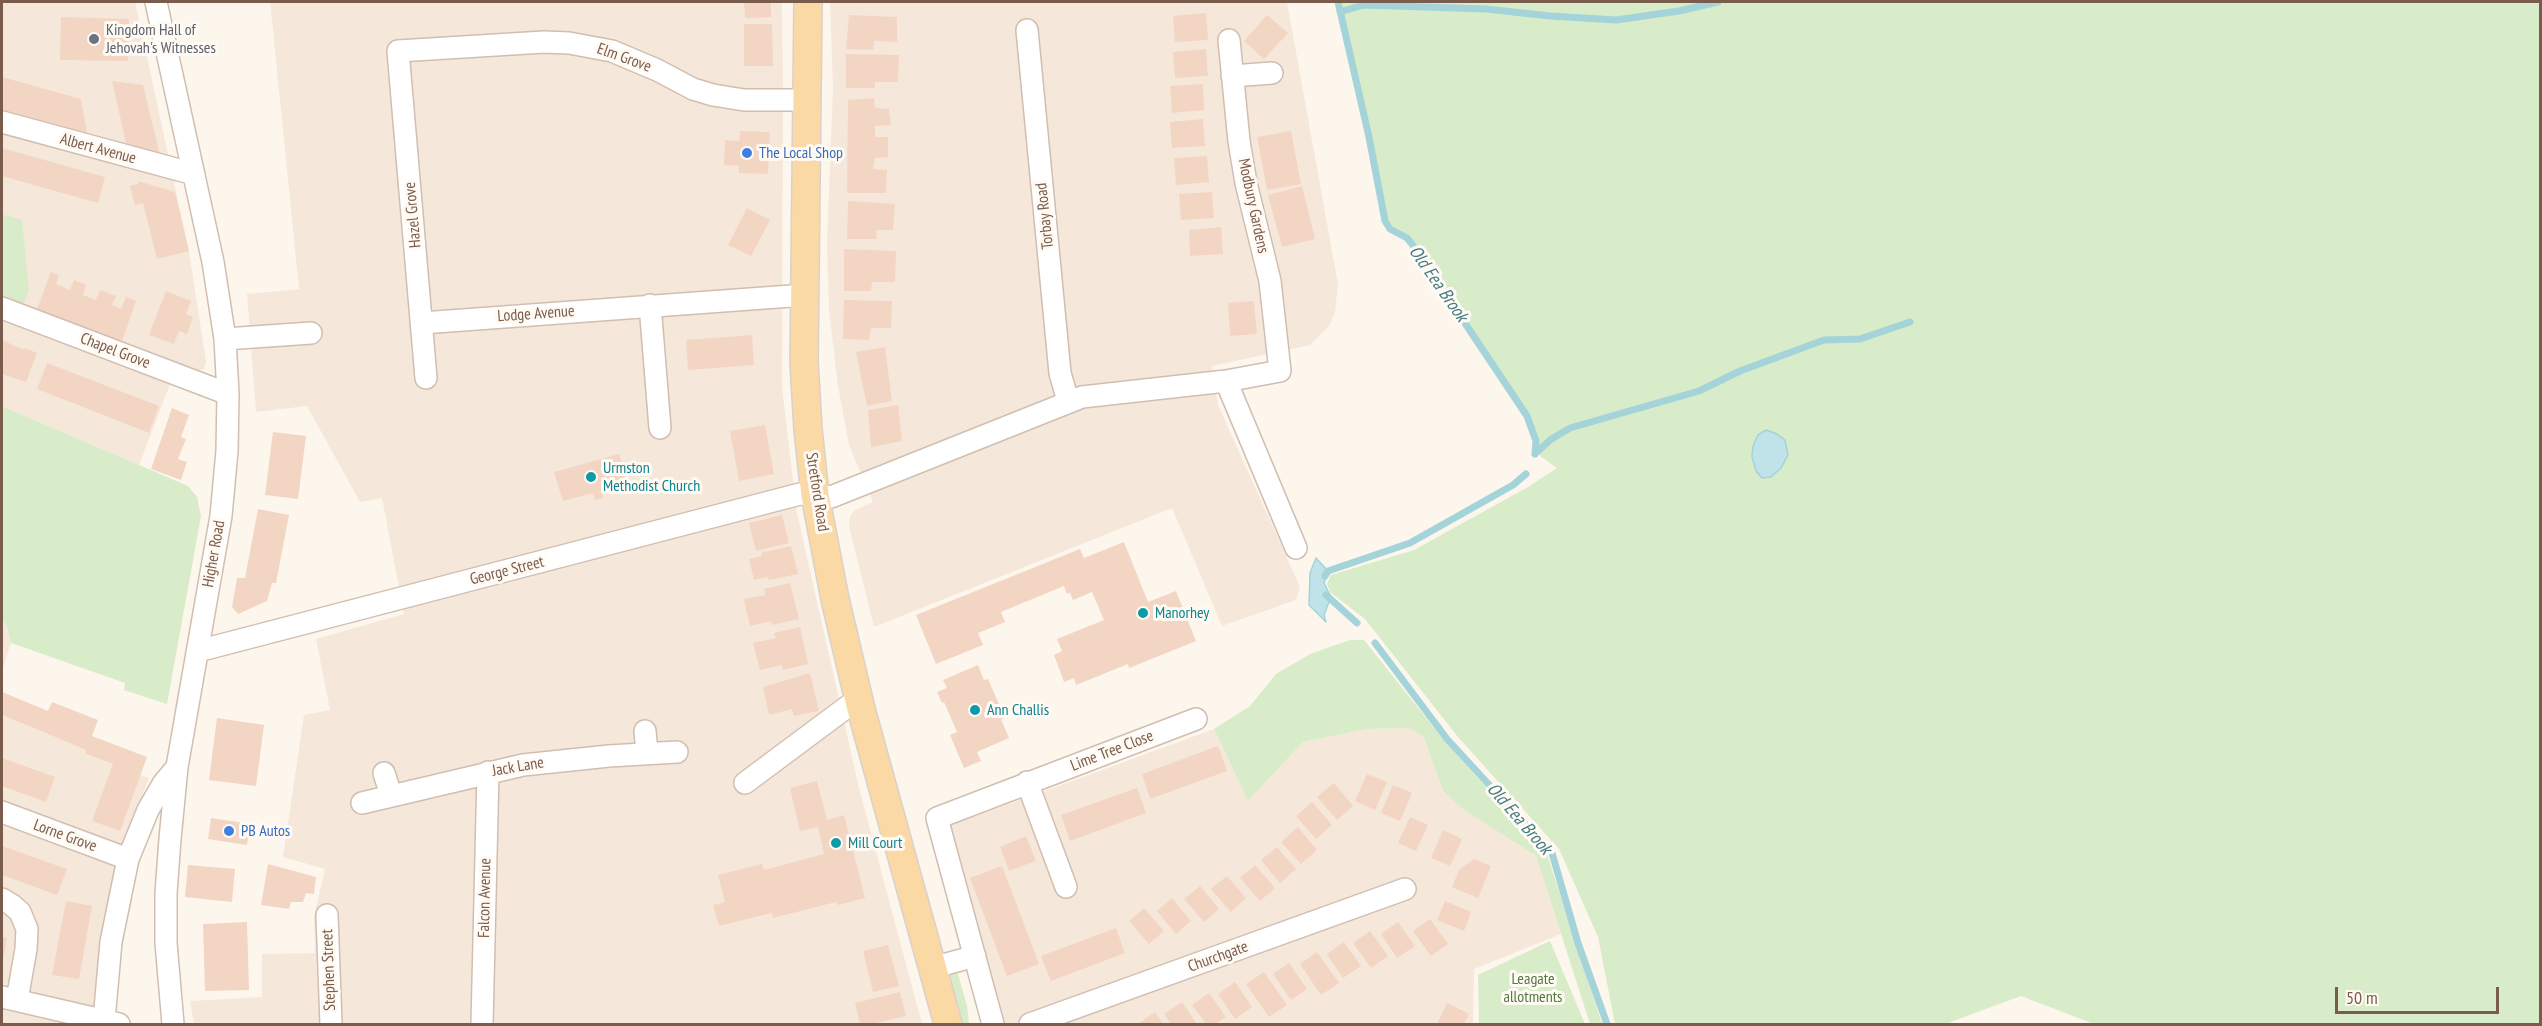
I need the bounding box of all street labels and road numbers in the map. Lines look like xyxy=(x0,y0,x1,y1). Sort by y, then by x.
street label: Elm Grove xyxy=(594,39,654,77)
street label: Albert Avenue xyxy=(58,130,138,168)
street label: Modbury Gardens xyxy=(1234,157,1272,255)
street label: Hazel Grove xyxy=(401,181,425,249)
street label: Torbay Road xyxy=(1032,182,1058,250)
street label: Lodge Avenue xyxy=(497,302,575,326)
street label: Chapel Grove xyxy=(77,329,153,373)
street label: Stretford Road xyxy=(801,451,833,533)
street label: Higher Road xyxy=(199,519,229,589)
street label: George Street xyxy=(468,553,546,589)
street label: Lime Tree Close xyxy=(1068,726,1156,776)
street label: Jack Lane xyxy=(491,753,545,781)
street label: Lorne Grove xyxy=(31,816,99,856)
street label: Falcon Avenue xyxy=(475,858,495,938)
street label: Stephen Street xyxy=(318,929,340,1011)
street label: Churchgate xyxy=(1185,937,1251,977)

